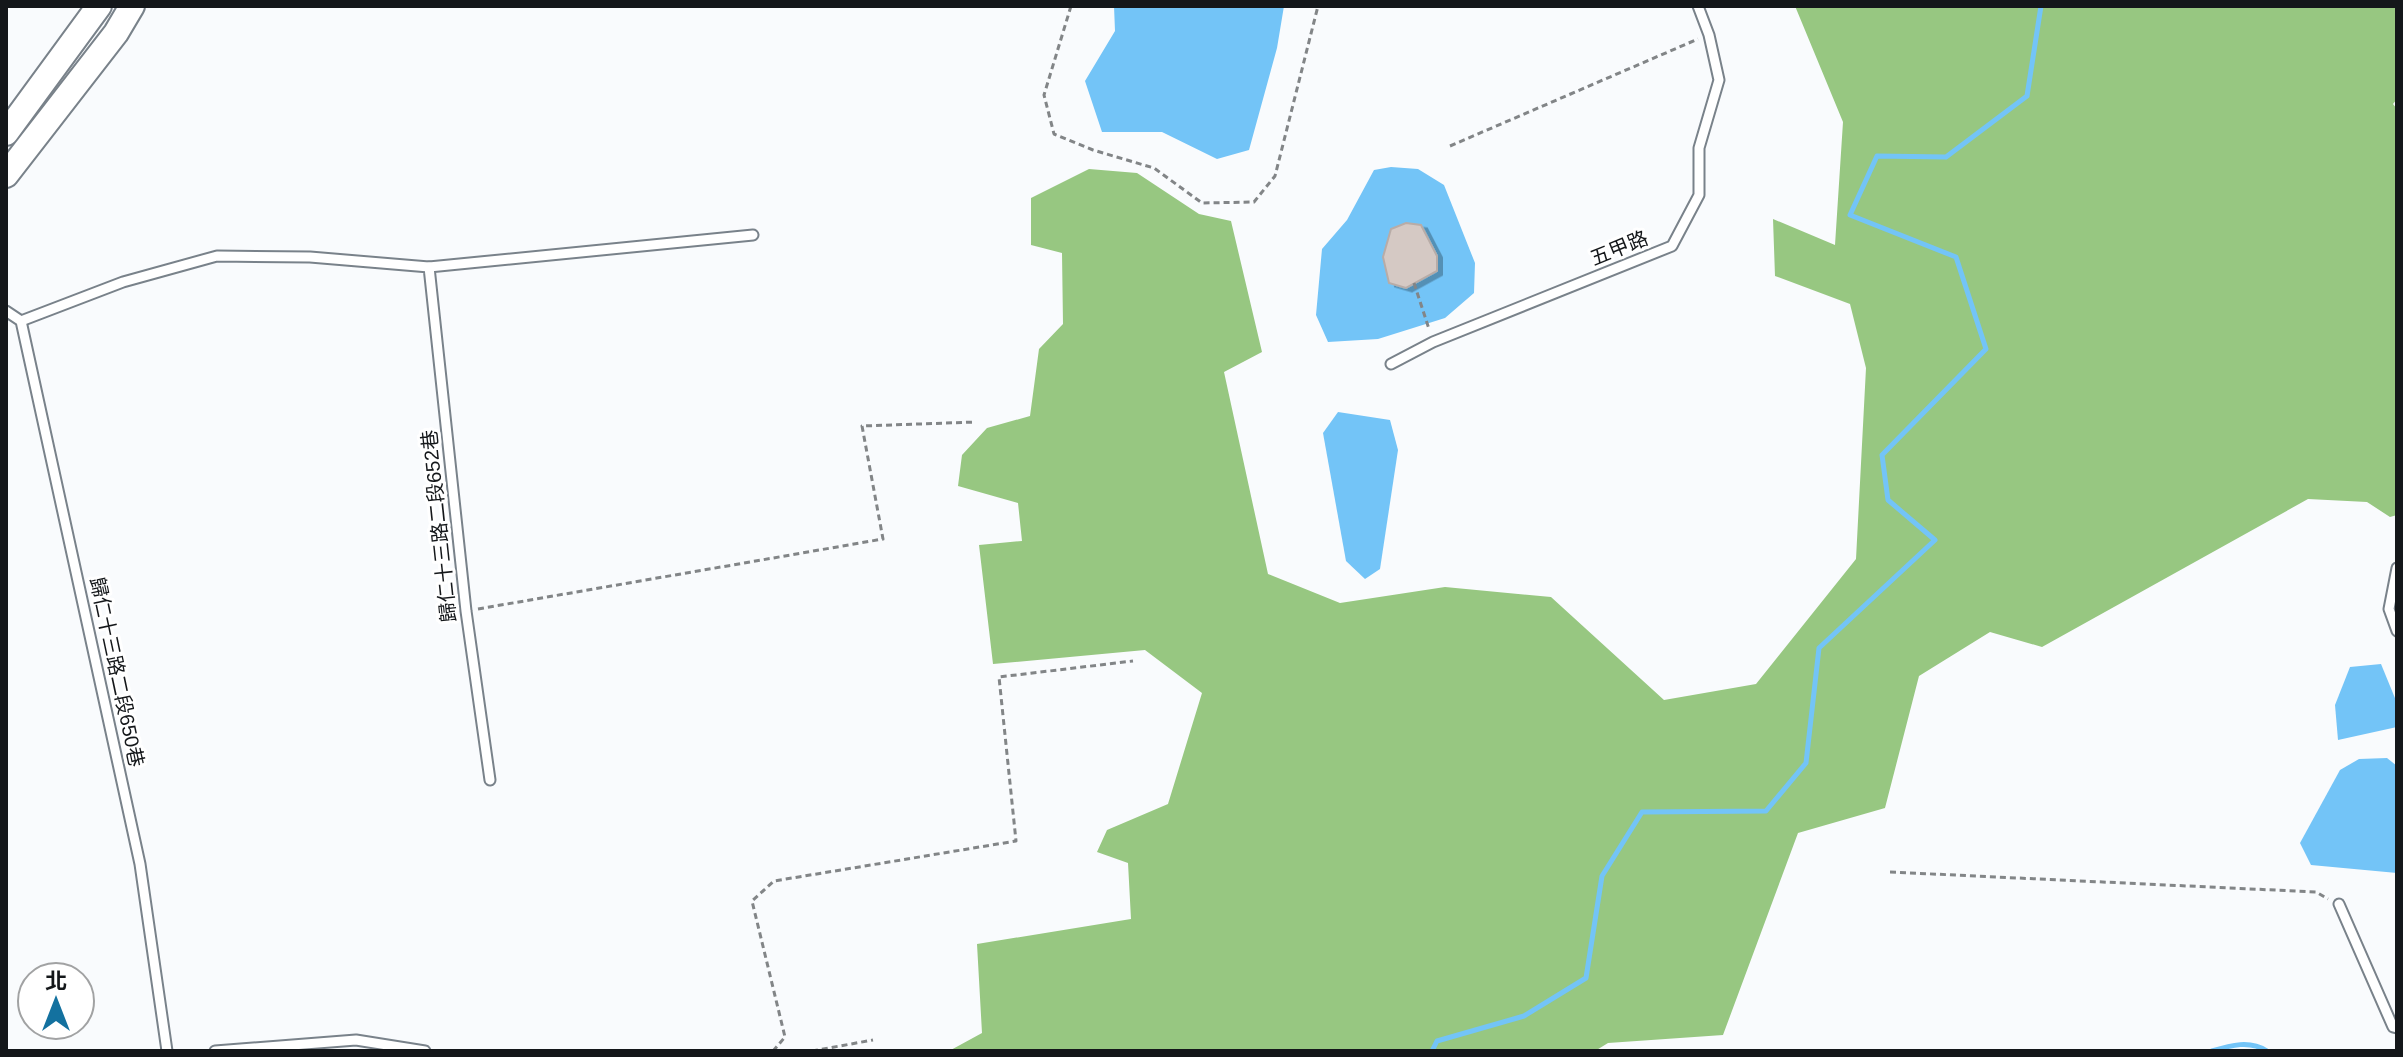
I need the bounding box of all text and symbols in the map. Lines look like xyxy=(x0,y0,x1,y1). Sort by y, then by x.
street label: 五甲路 xyxy=(1587,227,1651,269)
street label: 歸仁十三路二段652巷 xyxy=(418,429,460,623)
street label: 歸仁十三路二段650巷 xyxy=(86,575,148,769)
north arrow xyxy=(16,961,96,1041)
text: 北 xyxy=(45,969,67,994)

